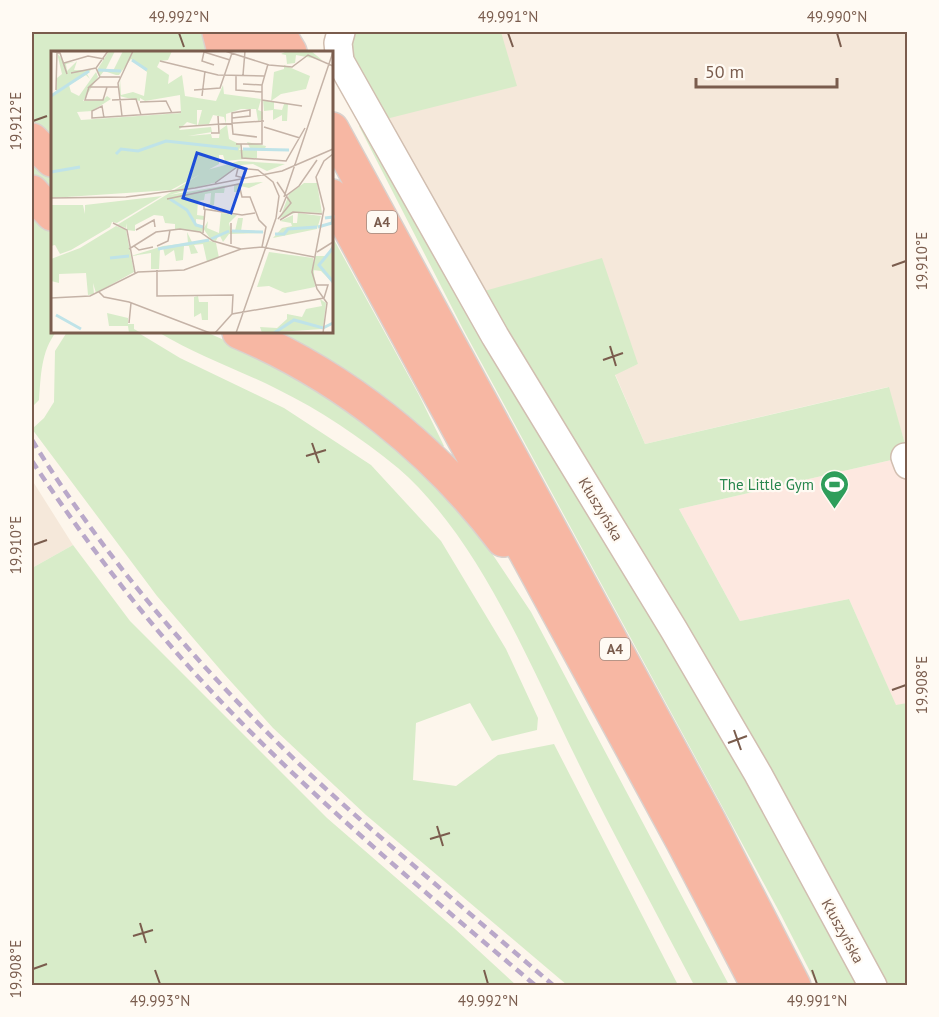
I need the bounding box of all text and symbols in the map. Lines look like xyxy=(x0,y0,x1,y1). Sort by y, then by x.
text: 49.992°N xyxy=(149,7,209,26)
text: 49.991°N xyxy=(478,7,538,26)
text: 49.990°N xyxy=(807,7,867,26)
inset map xyxy=(51,51,333,333)
scale bar xyxy=(696,51,837,89)
text: 50 m xyxy=(705,60,744,83)
text: 19.912°E xyxy=(6,92,25,150)
road number: A4 xyxy=(367,211,397,233)
text: 19.910°E xyxy=(912,232,931,290)
sports icon: The Little Gym xyxy=(819,468,851,510)
street label: Kłuszyńska xyxy=(575,474,627,544)
place label: The Little Gym xyxy=(720,475,814,494)
text: 19.910°E xyxy=(6,516,25,574)
road number: A4 xyxy=(600,638,630,660)
text: 19.908°E xyxy=(912,656,931,714)
street label: Kłuszyńska xyxy=(818,896,868,966)
text: 19.908°E xyxy=(6,940,25,998)
text: 49.993°N xyxy=(130,991,190,1010)
text: 49.992°N xyxy=(458,991,518,1010)
text: 49.991°N xyxy=(787,991,847,1010)

